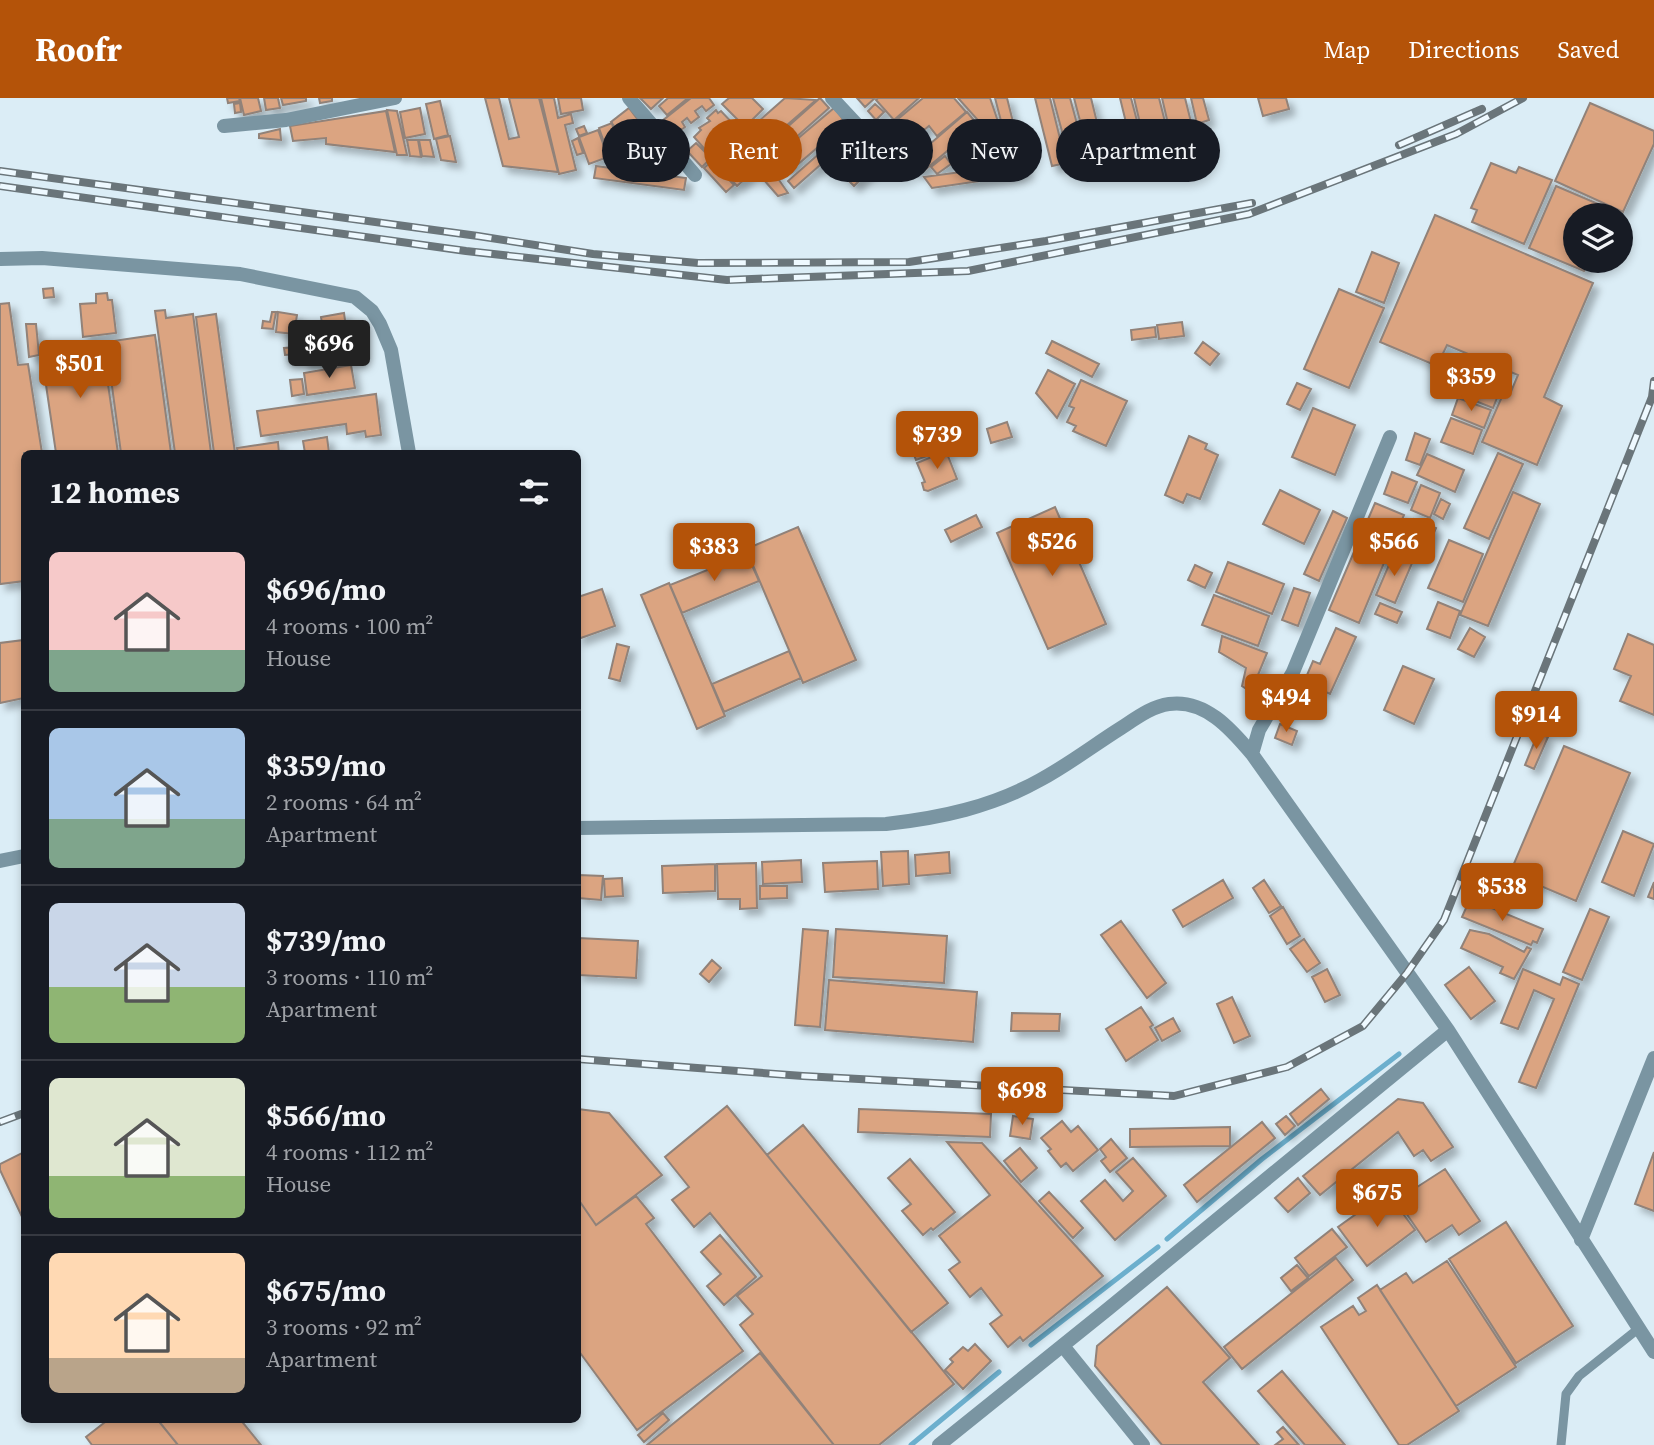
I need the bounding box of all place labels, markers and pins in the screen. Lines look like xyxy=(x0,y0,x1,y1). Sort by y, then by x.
pin: $696 xyxy=(288,320,370,380)
pin: $501 xyxy=(39,341,121,400)
pin: $359 xyxy=(1430,354,1512,413)
pin: $739 xyxy=(896,412,978,471)
pin: $526 xyxy=(1011,518,1093,578)
pin: $566 xyxy=(1353,518,1435,578)
pin: $383 xyxy=(673,524,755,583)
pin: $494 xyxy=(1245,674,1327,734)
pin: $914 xyxy=(1495,692,1577,751)
pin: $538 xyxy=(1461,864,1543,923)
pin: $698 xyxy=(981,1068,1063,1127)
pin: $675 xyxy=(1336,1170,1418,1229)

